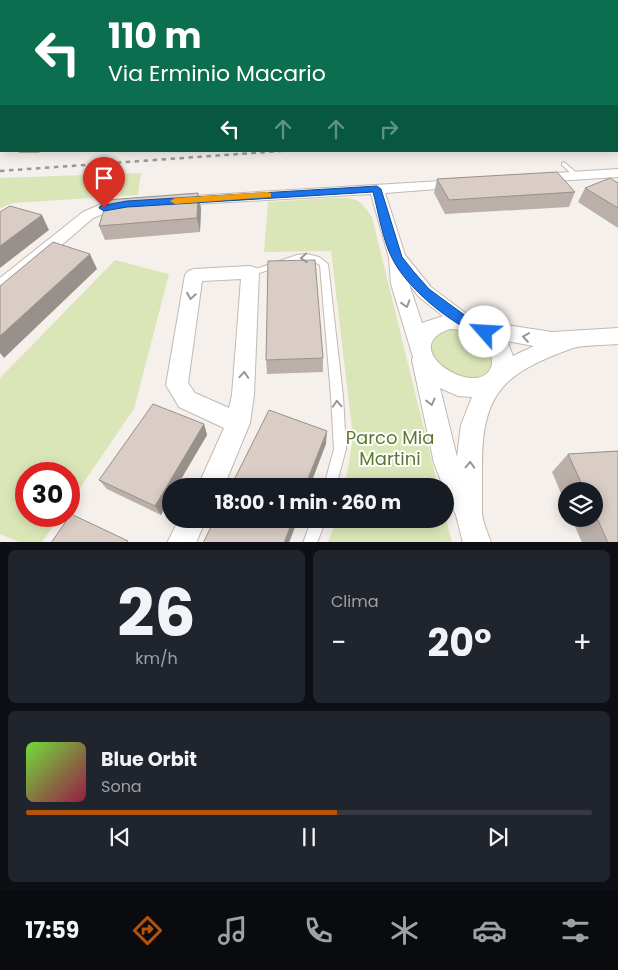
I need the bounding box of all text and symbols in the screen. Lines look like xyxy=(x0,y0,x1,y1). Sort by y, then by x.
text: 110 m xyxy=(108,11,202,60)
icon: left xyxy=(25,20,90,85)
text: Via Erminio Macario xyxy=(108,58,326,89)
icon: left xyxy=(216,115,244,143)
icon: ahead xyxy=(269,115,297,143)
icon: ahead xyxy=(322,115,350,143)
icon: right xyxy=(375,115,403,143)
pin xyxy=(83,157,125,208)
icon: arrive xyxy=(90,164,118,192)
one-way arrow xyxy=(300,253,308,264)
one-way arrow xyxy=(186,292,197,300)
one-way arrow xyxy=(401,299,411,307)
position arrow xyxy=(458,305,510,357)
one-way arrow xyxy=(521,332,530,342)
one-way arrow xyxy=(238,371,249,379)
one-way arrow xyxy=(425,398,436,407)
one-way arrow xyxy=(332,400,343,408)
park label: Parco Mia Martini xyxy=(346,425,434,471)
one-way arrow xyxy=(465,461,475,468)
speed limit sign: 30 xyxy=(15,462,80,527)
map controls xyxy=(558,482,603,527)
button: layers xyxy=(558,482,603,527)
text: 18:00 · 1 min · 260 m xyxy=(215,489,401,516)
text: 26 xyxy=(117,568,196,659)
text: Clima xyxy=(331,590,379,613)
text: 20° xyxy=(428,616,492,669)
text: − xyxy=(331,623,346,662)
text: + xyxy=(573,623,592,662)
text: km/h xyxy=(135,647,178,670)
text: Blue Orbit xyxy=(101,746,197,773)
text: Sona xyxy=(101,775,142,798)
icon: previous xyxy=(106,823,134,851)
icon: pause xyxy=(295,823,323,851)
icon: next xyxy=(484,823,512,851)
icon: directions xyxy=(130,913,165,948)
icon: music xyxy=(215,913,250,948)
icon: phone xyxy=(301,913,336,948)
icon: climate xyxy=(387,913,422,948)
icon: car xyxy=(472,913,507,948)
icon: filters xyxy=(558,913,593,948)
text: 17:59 xyxy=(25,915,79,946)

